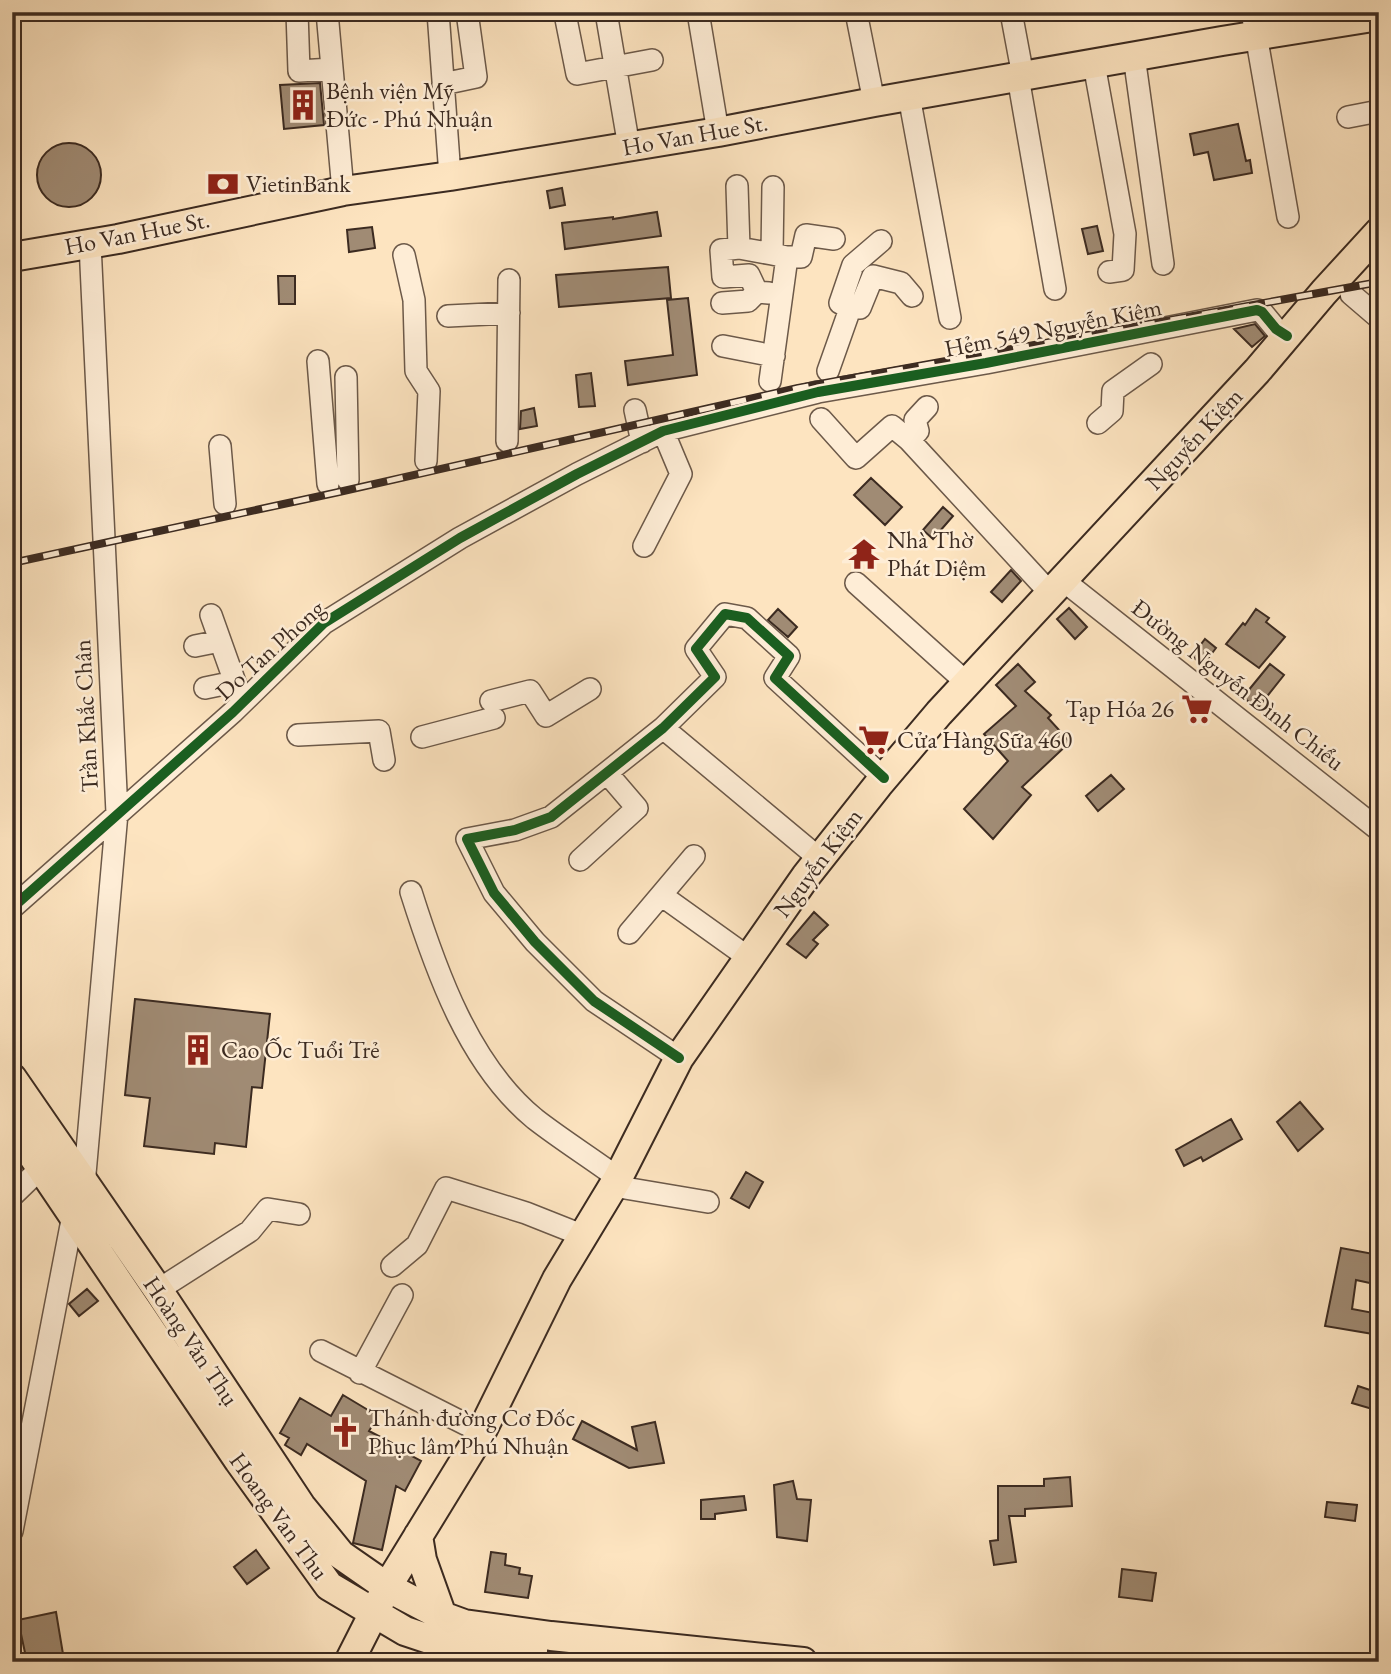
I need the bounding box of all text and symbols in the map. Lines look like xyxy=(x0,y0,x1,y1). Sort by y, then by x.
place label: Bệnh viện Mỹ Đức - Phú Nhuận xyxy=(326,75,493,134)
building icon: Bệnh viện Mỹ Đức - Phú Nhuận xyxy=(286,88,320,122)
street label: Ho Van Hue St. xyxy=(620,106,770,163)
bank icon: VietinBank xyxy=(206,167,240,201)
place label: VietinBank xyxy=(246,168,351,199)
street label: Ho Van Hue St. xyxy=(62,203,212,262)
street label: Hẻm 549 Nguyễn Kiệm xyxy=(942,291,1165,364)
street label: Nguyễn Kiệm xyxy=(1138,381,1249,496)
place label: Nhà Thờ Phát Diệm xyxy=(887,524,987,583)
temple icon: Nhà Thờ Phát Diệm xyxy=(847,537,881,571)
street label: Do Tan Phong xyxy=(209,592,331,707)
street label: Đường Nguyễn Đình Chiểu xyxy=(1126,592,1351,778)
street label: Trần Khắc Chân xyxy=(66,638,105,793)
supermarket icon: Tạp Hóa 26 xyxy=(1180,692,1214,726)
place label: Tạp Hóa 26 xyxy=(1065,693,1174,724)
supermarket icon: Cửa Hàng Sữa 460 xyxy=(857,723,891,757)
place label: Cửa Hàng Sữa 460 xyxy=(897,724,1072,755)
street label: Nguyễn Kiệm xyxy=(766,802,869,924)
building icon: Cao Ốc Tuổi Trẻ xyxy=(181,1033,215,1067)
place label: Cao Ốc Tuổi Trẻ xyxy=(221,1034,380,1065)
street label: Hoàng Văn Thụ xyxy=(137,1270,246,1412)
place label: Thánh đường Cơ Đốc Phục lâm Phú Nhuận xyxy=(368,1402,575,1461)
church icon: Thánh đường Cơ Đốc Phục lâm Phú Nhuận xyxy=(328,1415,362,1449)
street label: Hoang Van Thu xyxy=(223,1446,336,1586)

